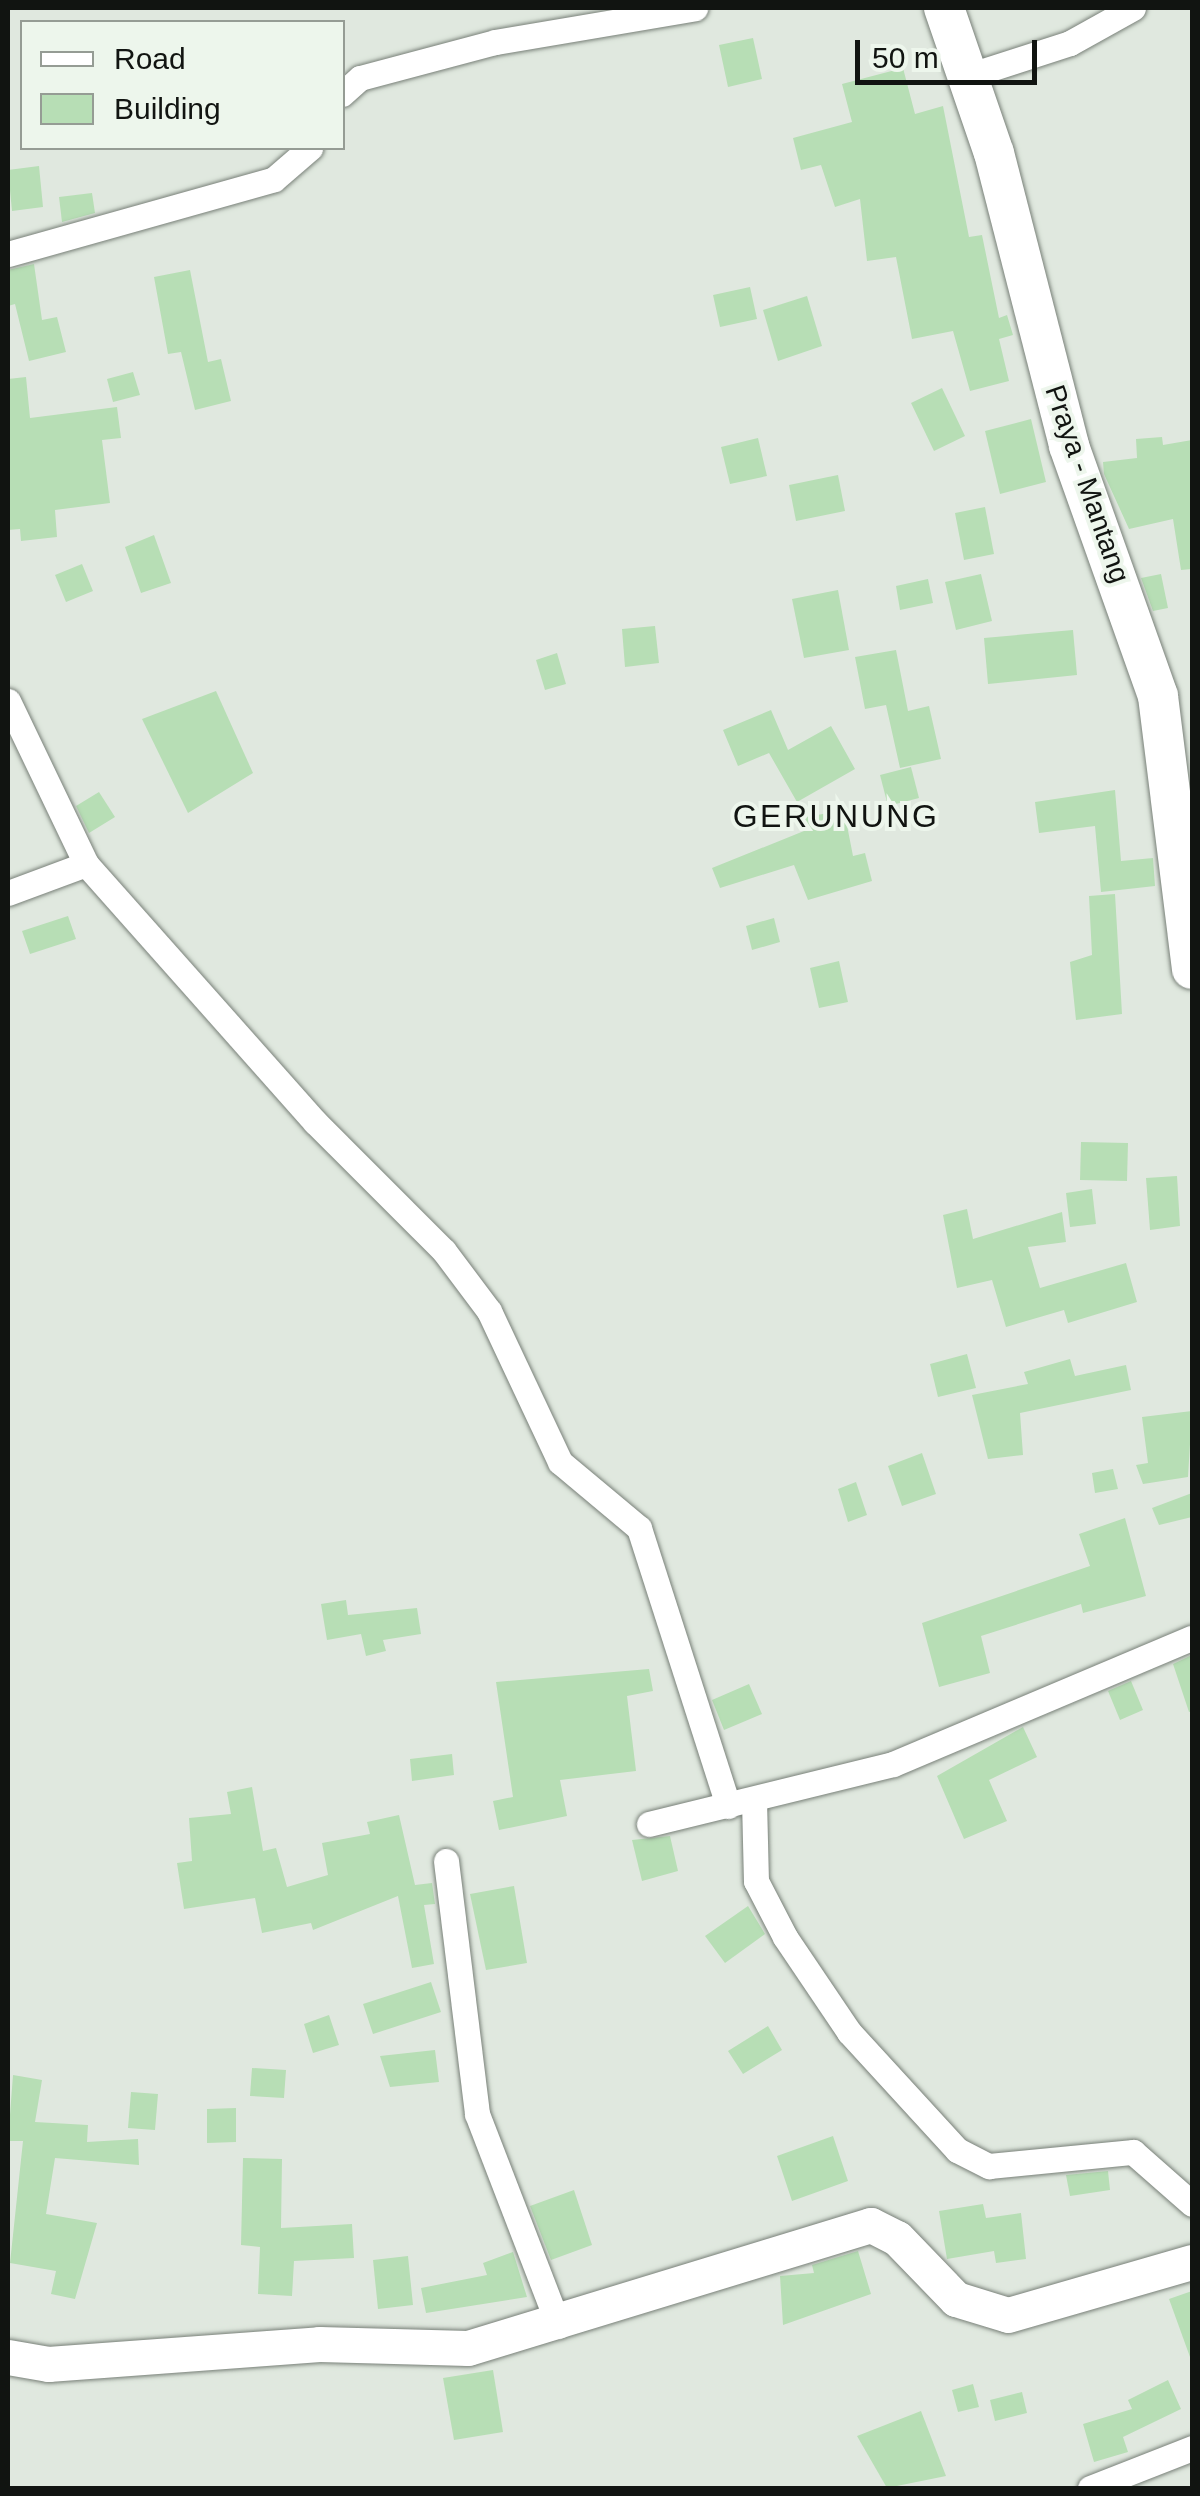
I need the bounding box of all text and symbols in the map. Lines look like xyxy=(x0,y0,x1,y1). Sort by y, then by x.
legend xyxy=(20,20,345,150)
scale bar xyxy=(860,20,1042,82)
text: 50 m xyxy=(872,41,939,74)
text: Road xyxy=(114,42,186,75)
text: Building xyxy=(114,92,221,125)
street label: Praya - Mantang xyxy=(1037,381,1137,587)
district label: GERUNUNG xyxy=(733,797,939,835)

